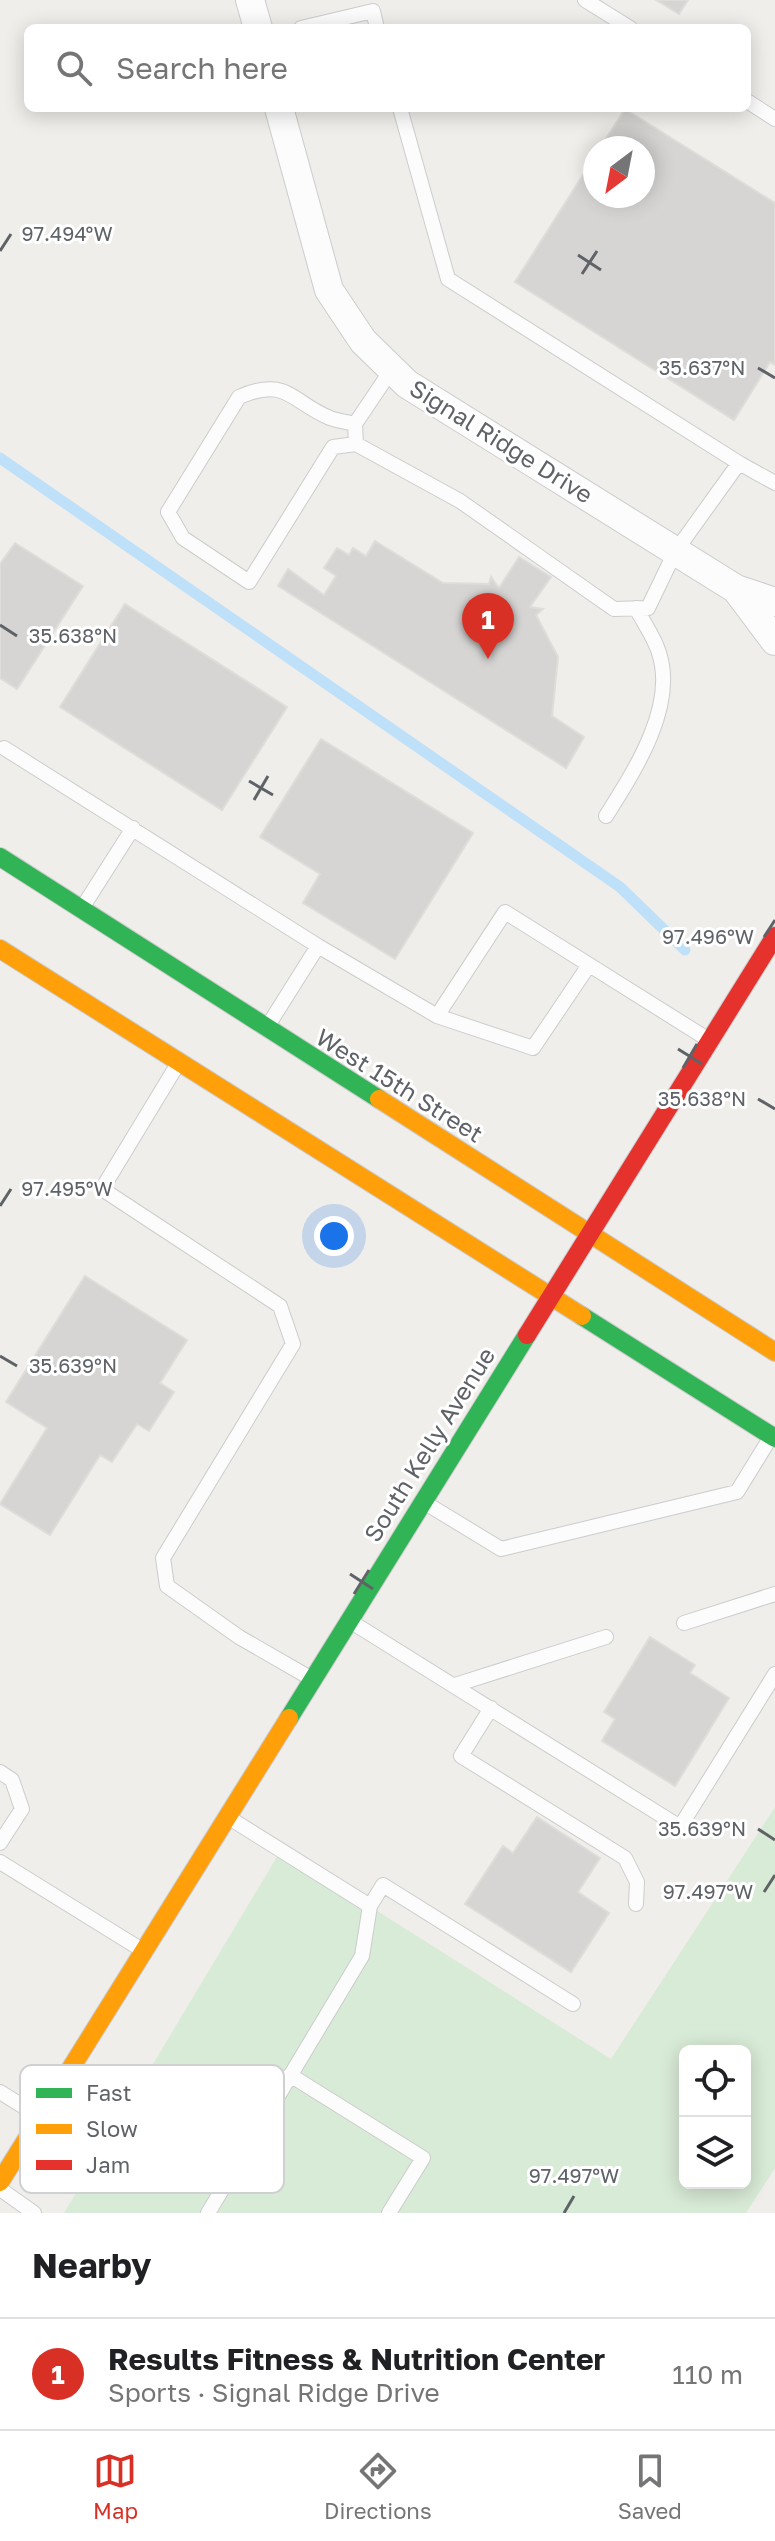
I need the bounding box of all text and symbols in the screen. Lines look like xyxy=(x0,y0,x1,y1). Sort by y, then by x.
search box xyxy=(24,24,751,112)
icon: search xyxy=(52,46,96,90)
text: Search here xyxy=(116,50,288,86)
north arrow xyxy=(583,136,655,208)
text: 97.494°W xyxy=(21,221,113,245)
text: 35.637°N xyxy=(659,355,745,379)
street label: Signal Ridge Drive xyxy=(405,373,599,509)
pin: 1 xyxy=(462,593,514,659)
text: 35.638°N xyxy=(29,623,117,647)
text: 97.496°W xyxy=(662,924,754,948)
street label: West 15th Street xyxy=(311,1022,489,1148)
text: 35.638°N xyxy=(658,1086,746,1110)
text: 97.495°W xyxy=(21,1176,113,1200)
your location xyxy=(314,1216,354,1256)
street label: South Kelly Avenue xyxy=(357,1342,500,1547)
text: 35.639°N xyxy=(29,1353,117,1377)
text: 35.639°N xyxy=(658,1816,746,1840)
text: 97.497°W xyxy=(663,1879,753,1903)
map controls xyxy=(679,2045,751,2189)
button: locate xyxy=(679,2045,751,2117)
legend xyxy=(20,2065,284,2193)
text: Fast xyxy=(86,2079,132,2106)
text: Slow xyxy=(86,2115,138,2142)
button: layers xyxy=(679,2117,751,2189)
text: Jam xyxy=(86,2151,130,2178)
text: 97.497°W xyxy=(529,2163,619,2187)
text: Nearby xyxy=(32,2245,152,2285)
text: Results Fitness & Nutrition Center xyxy=(108,2341,605,2377)
text: 1 xyxy=(51,2359,65,2390)
text: 110 m xyxy=(672,2359,743,2390)
text: Sports · Signal Ridge Drive xyxy=(108,2377,440,2408)
tab: Map xyxy=(93,2449,138,2524)
tab: Directions xyxy=(324,2449,432,2524)
tab: Saved xyxy=(618,2449,682,2524)

